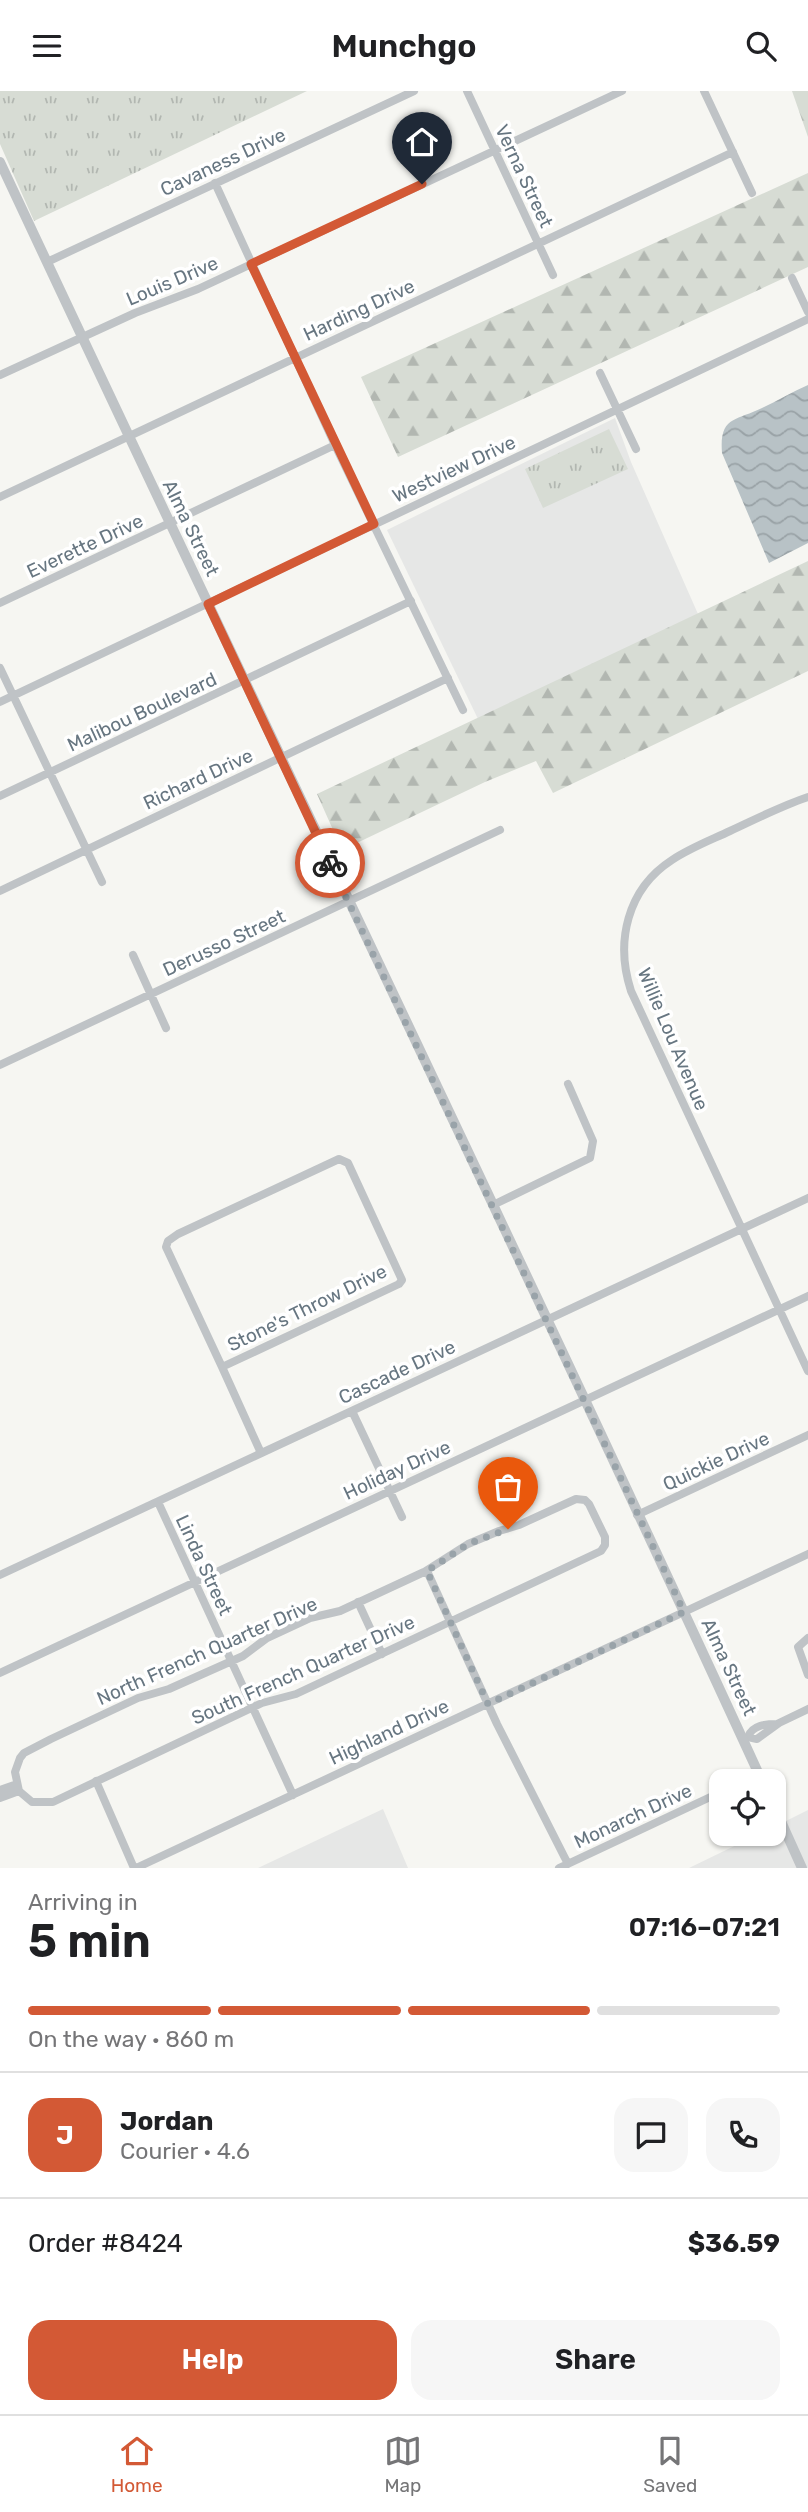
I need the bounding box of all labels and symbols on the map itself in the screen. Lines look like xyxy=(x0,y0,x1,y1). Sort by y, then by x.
pin xyxy=(392,112,452,184)
street label: Verna Street xyxy=(490,121,558,232)
street label: Cavaness Drive xyxy=(157,123,289,201)
street label: Louis Drive xyxy=(123,251,221,311)
street label: Harding Drive xyxy=(300,274,418,346)
street label: Westview Drive xyxy=(389,430,519,508)
street label: Alma Street xyxy=(158,476,224,580)
street label: Everette Drive xyxy=(23,509,147,583)
street label: Malibou Boulevard xyxy=(64,667,220,757)
street label: Richard Drive xyxy=(140,744,256,814)
courier xyxy=(295,828,365,898)
street label: Derusso Street xyxy=(159,904,289,981)
street label: Willie Lou Avenue xyxy=(633,964,713,1114)
street label: Stone's Throw Drive xyxy=(224,1259,390,1357)
street label: Cascade Drive xyxy=(335,1335,459,1409)
street label: Quickie Drive xyxy=(659,1426,773,1496)
street label: Holiday Drive xyxy=(340,1435,454,1505)
pin xyxy=(478,1457,538,1529)
street label: Linda Street xyxy=(171,1511,238,1619)
street label: North French Quarter Drive xyxy=(93,1592,321,1710)
street label: South French Quarter Drive xyxy=(188,1610,418,1730)
street label: Alma Street xyxy=(697,1615,762,1720)
street label: Highland Drive xyxy=(326,1694,452,1770)
street label: Monarch Drive xyxy=(570,1779,696,1853)

